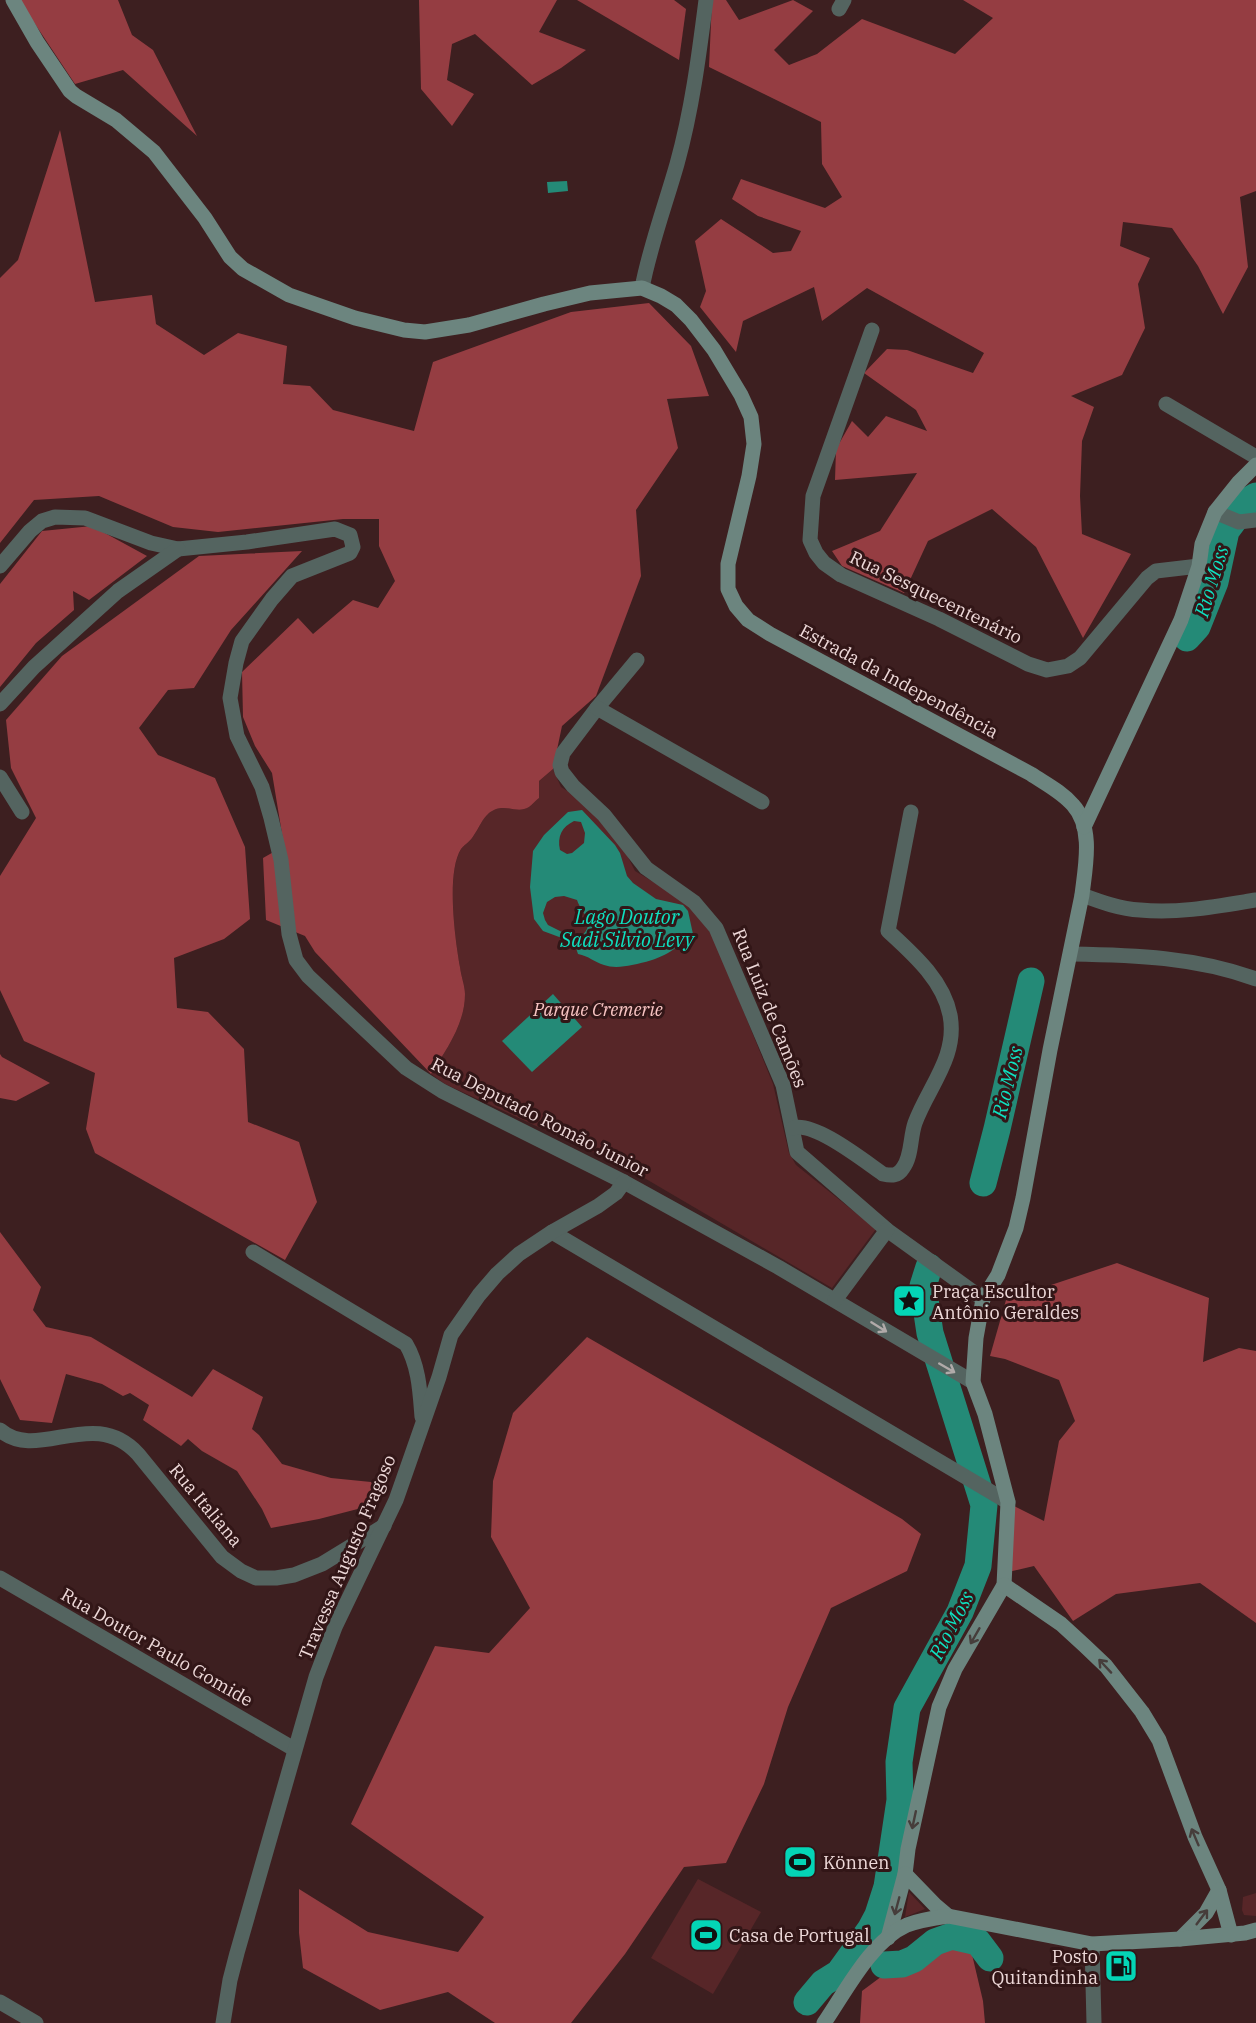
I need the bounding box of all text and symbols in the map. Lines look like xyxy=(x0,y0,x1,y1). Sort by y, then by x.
water label: Rio Moss xyxy=(1187,541,1235,621)
street label: Rua Sesquecentenário xyxy=(846,545,1026,649)
street label: Estrada da Independência xyxy=(796,619,1002,743)
water label: Lago Doutor Sadi Silvio Levy xyxy=(559,903,696,953)
street label: Rua Luiz de Camões xyxy=(728,925,812,1091)
park label: Parque Cremerie xyxy=(532,998,663,1021)
water label: Rio Moss xyxy=(985,1043,1029,1122)
street label: Rua Deputado Romão Junior xyxy=(427,1052,653,1182)
place label: Praça Escultor Antônio Geraldes xyxy=(932,1280,1079,1324)
place icon: Praça Escultor Antônio Geraldes xyxy=(891,1283,927,1319)
one-way arrow xyxy=(870,1321,887,1333)
one-way arrow xyxy=(938,1362,955,1374)
street label: Travessa Augusto Fragoso xyxy=(293,1451,401,1663)
street label: Rua Italiana xyxy=(164,1459,248,1552)
street label: Rua Doutor Paulo Gomide xyxy=(57,1583,257,1711)
water label: Rio Moss xyxy=(922,1586,980,1665)
one-way arrow xyxy=(968,1627,980,1644)
one-way arrow xyxy=(1098,1658,1112,1673)
one-way arrow xyxy=(908,1809,919,1829)
one-way arrow xyxy=(1189,1828,1201,1846)
sports icon: Können xyxy=(782,1844,818,1880)
place label: Können xyxy=(823,1851,890,1874)
one-way arrow xyxy=(890,1896,902,1915)
one-way arrow xyxy=(1196,1909,1209,1925)
sports icon: Casa de Portugal xyxy=(688,1917,724,1953)
place label: Casa de Portugal xyxy=(729,1924,870,1947)
place label: Posto Quitandinha xyxy=(991,1945,1098,1989)
fuel station icon: Posto Quitandinha xyxy=(1103,1948,1139,1984)

